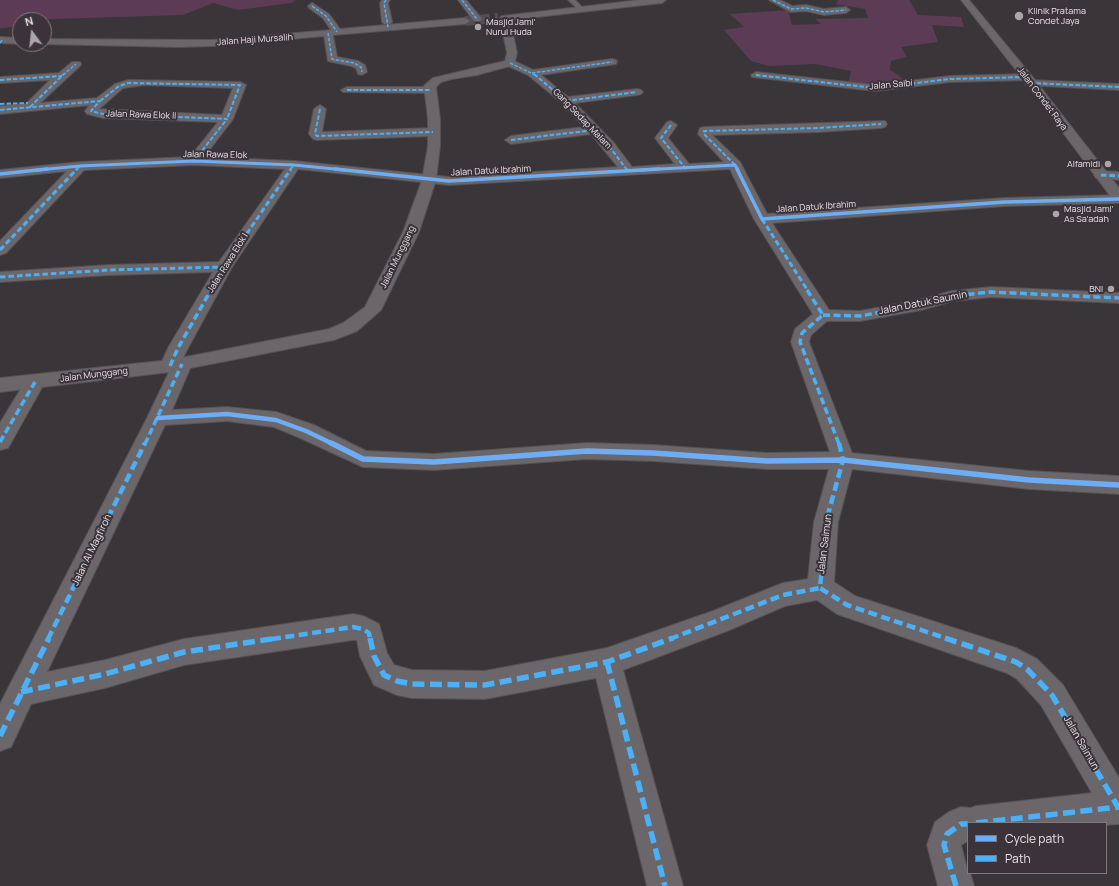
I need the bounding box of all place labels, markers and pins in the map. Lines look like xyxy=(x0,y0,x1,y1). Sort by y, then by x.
place label: Klinik Pratama Condet Jaya xyxy=(1028,6,1086,27)
marker: Klinik Pratama Condet Jaya xyxy=(1013,10,1025,22)
place label: Masjid Jami' Nurul Huda xyxy=(486,17,535,38)
marker: Masjid Jami' Nurul Huda xyxy=(473,22,483,32)
place label: Alfamidi xyxy=(1067,159,1100,169)
marker: Alfamidi xyxy=(1103,159,1113,169)
place label: Masjid Jami' As Sa'adah xyxy=(1064,204,1113,225)
marker: Masjid Jami' As Sa'adah xyxy=(1051,209,1061,219)
place label: BNI xyxy=(1089,284,1103,294)
marker: BNI xyxy=(1106,284,1116,294)

